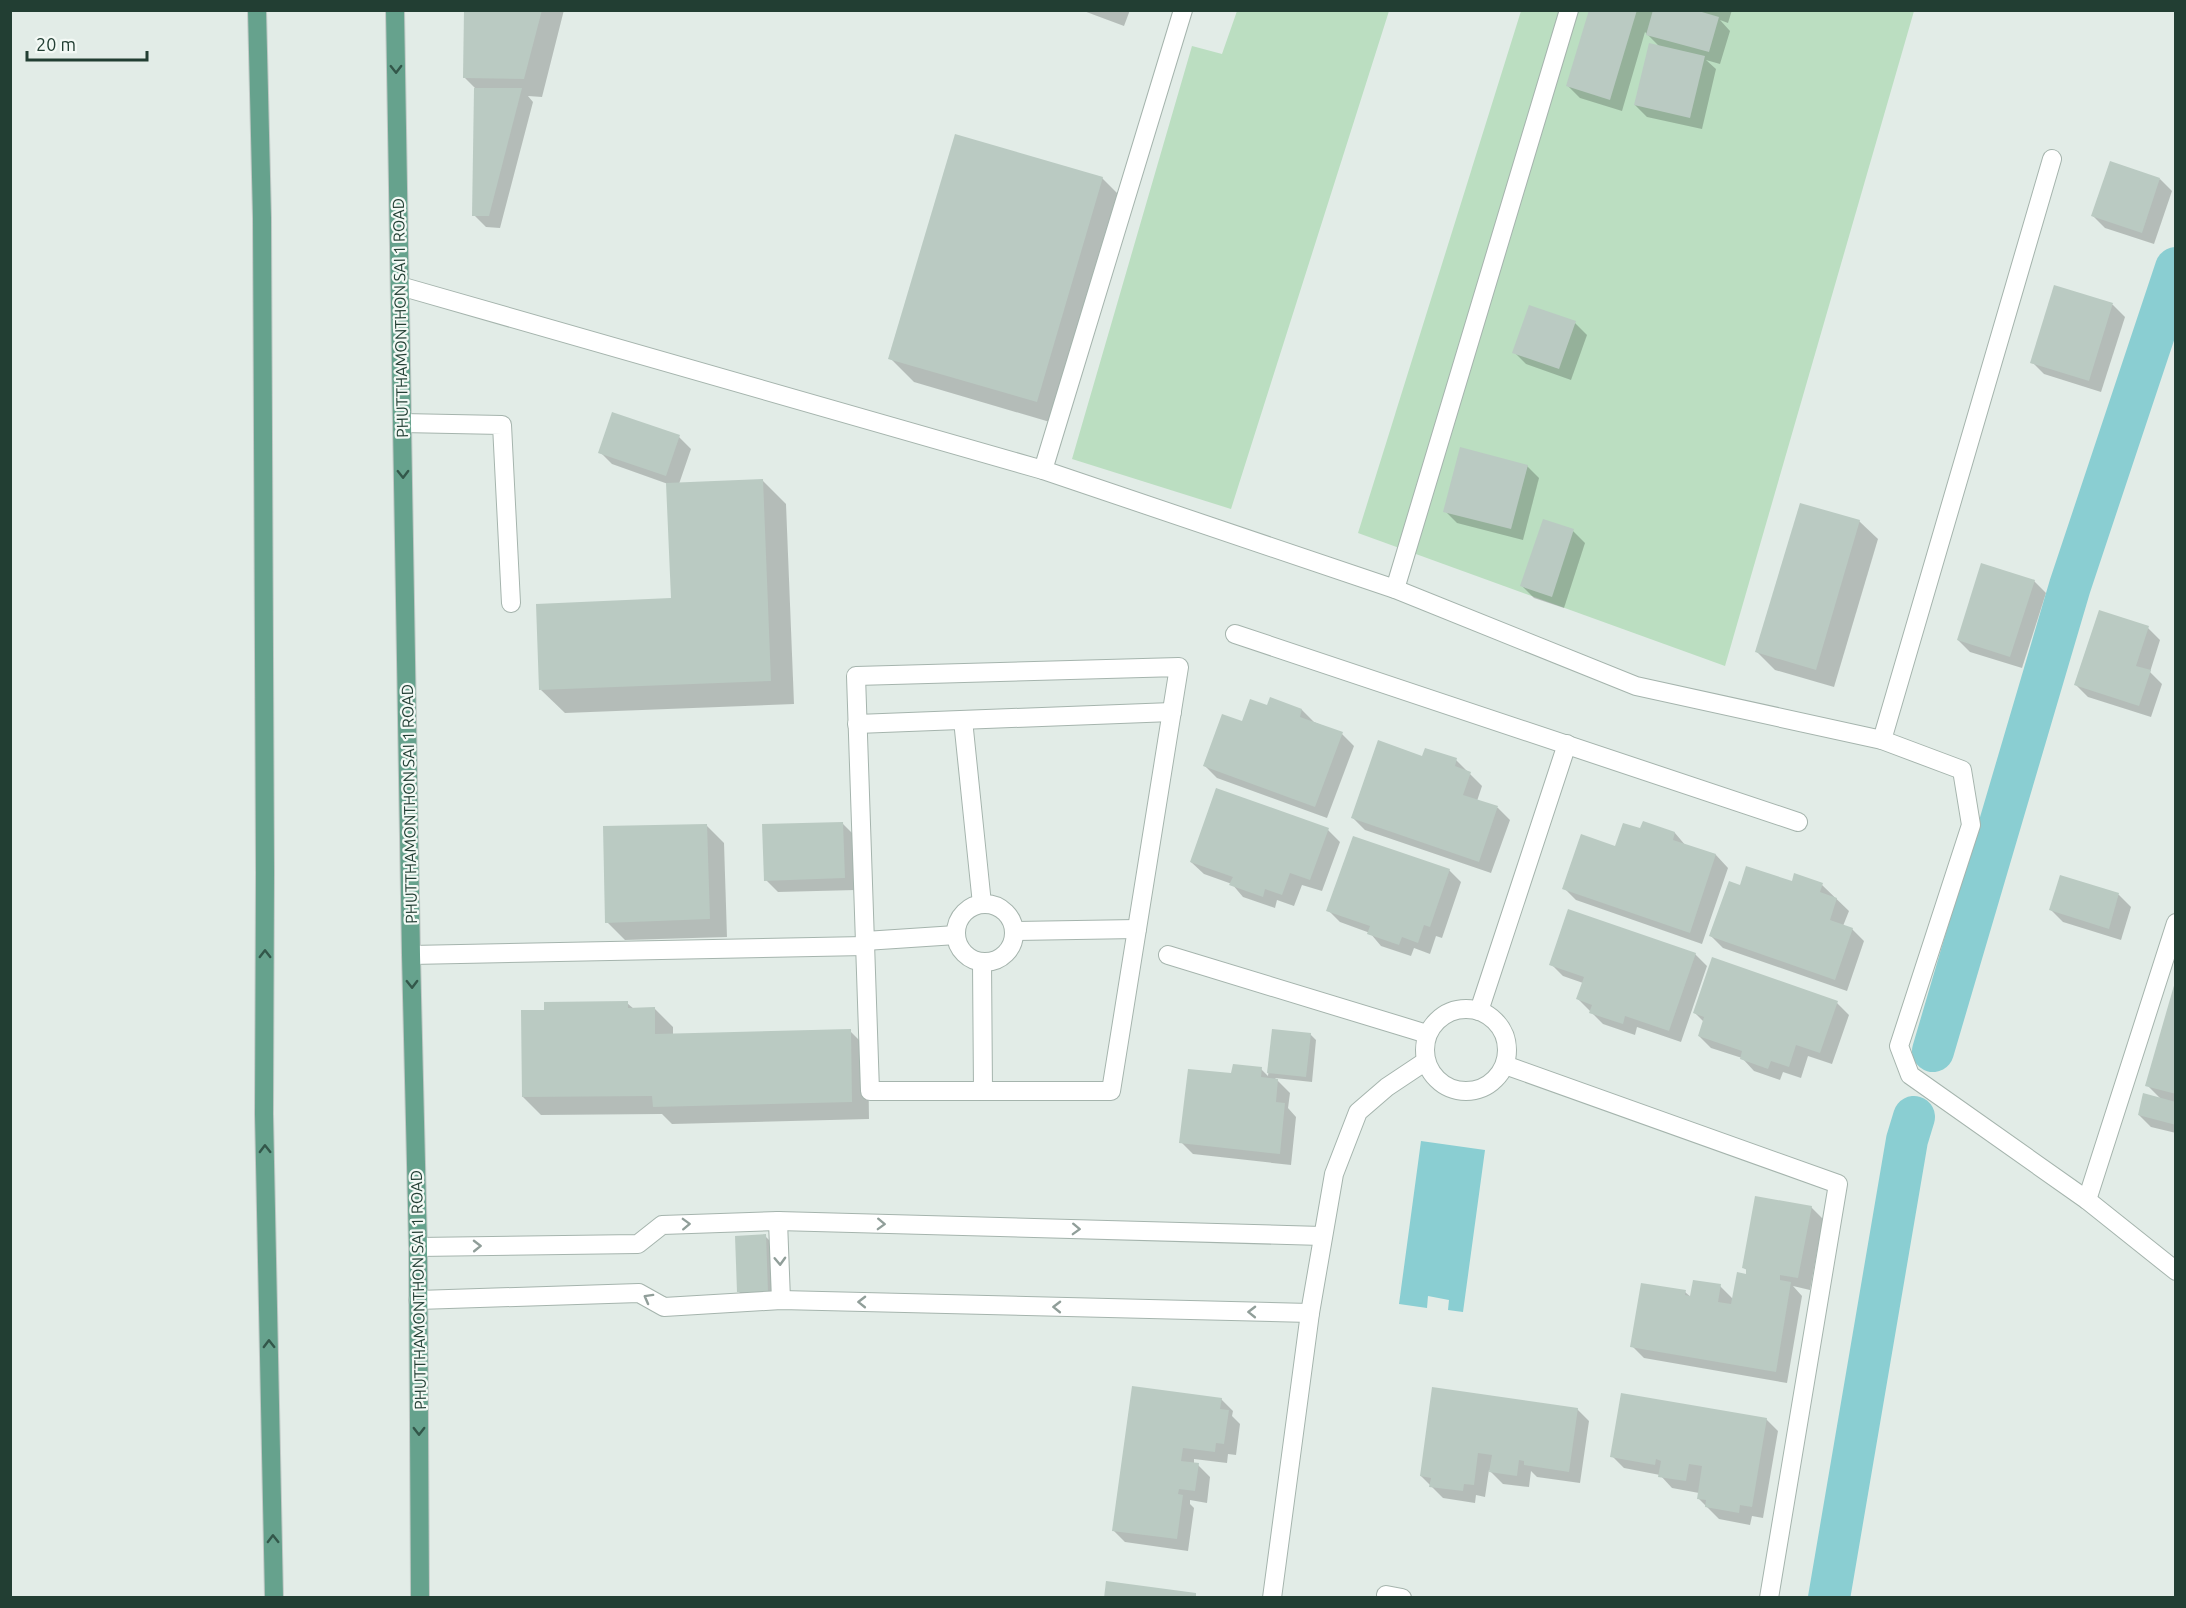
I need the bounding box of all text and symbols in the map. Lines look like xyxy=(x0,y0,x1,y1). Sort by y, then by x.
scale bar xyxy=(27,24,147,62)
text: 20 m xyxy=(36,34,76,54)
one-way arrow xyxy=(390,64,402,73)
street label: PHUTTHAMONTHON SAI 1 ROAD xyxy=(389,198,411,438)
one-way arrow xyxy=(397,469,409,478)
street label: PHUTTHAMONTHON SAI 1 ROAD xyxy=(398,684,420,924)
one-way arrow xyxy=(259,950,271,959)
one-way arrow xyxy=(406,979,418,988)
one-way arrow xyxy=(259,1145,271,1154)
street label: PHUTTHAMONTHON SAI 1 ROAD xyxy=(407,1170,429,1410)
one-way arrow xyxy=(682,1218,691,1231)
one-way arrow xyxy=(877,1218,886,1230)
one-way arrow xyxy=(1072,1223,1081,1236)
one-way arrow xyxy=(472,1240,481,1252)
one-way arrow xyxy=(773,1256,786,1265)
one-way arrow xyxy=(644,1294,655,1305)
one-way arrow xyxy=(857,1296,866,1309)
one-way arrow xyxy=(1052,1301,1061,1313)
one-way arrow xyxy=(1247,1305,1256,1318)
one-way arrow xyxy=(263,1340,275,1349)
one-way arrow xyxy=(413,1426,425,1435)
one-way arrow xyxy=(267,1535,279,1544)

